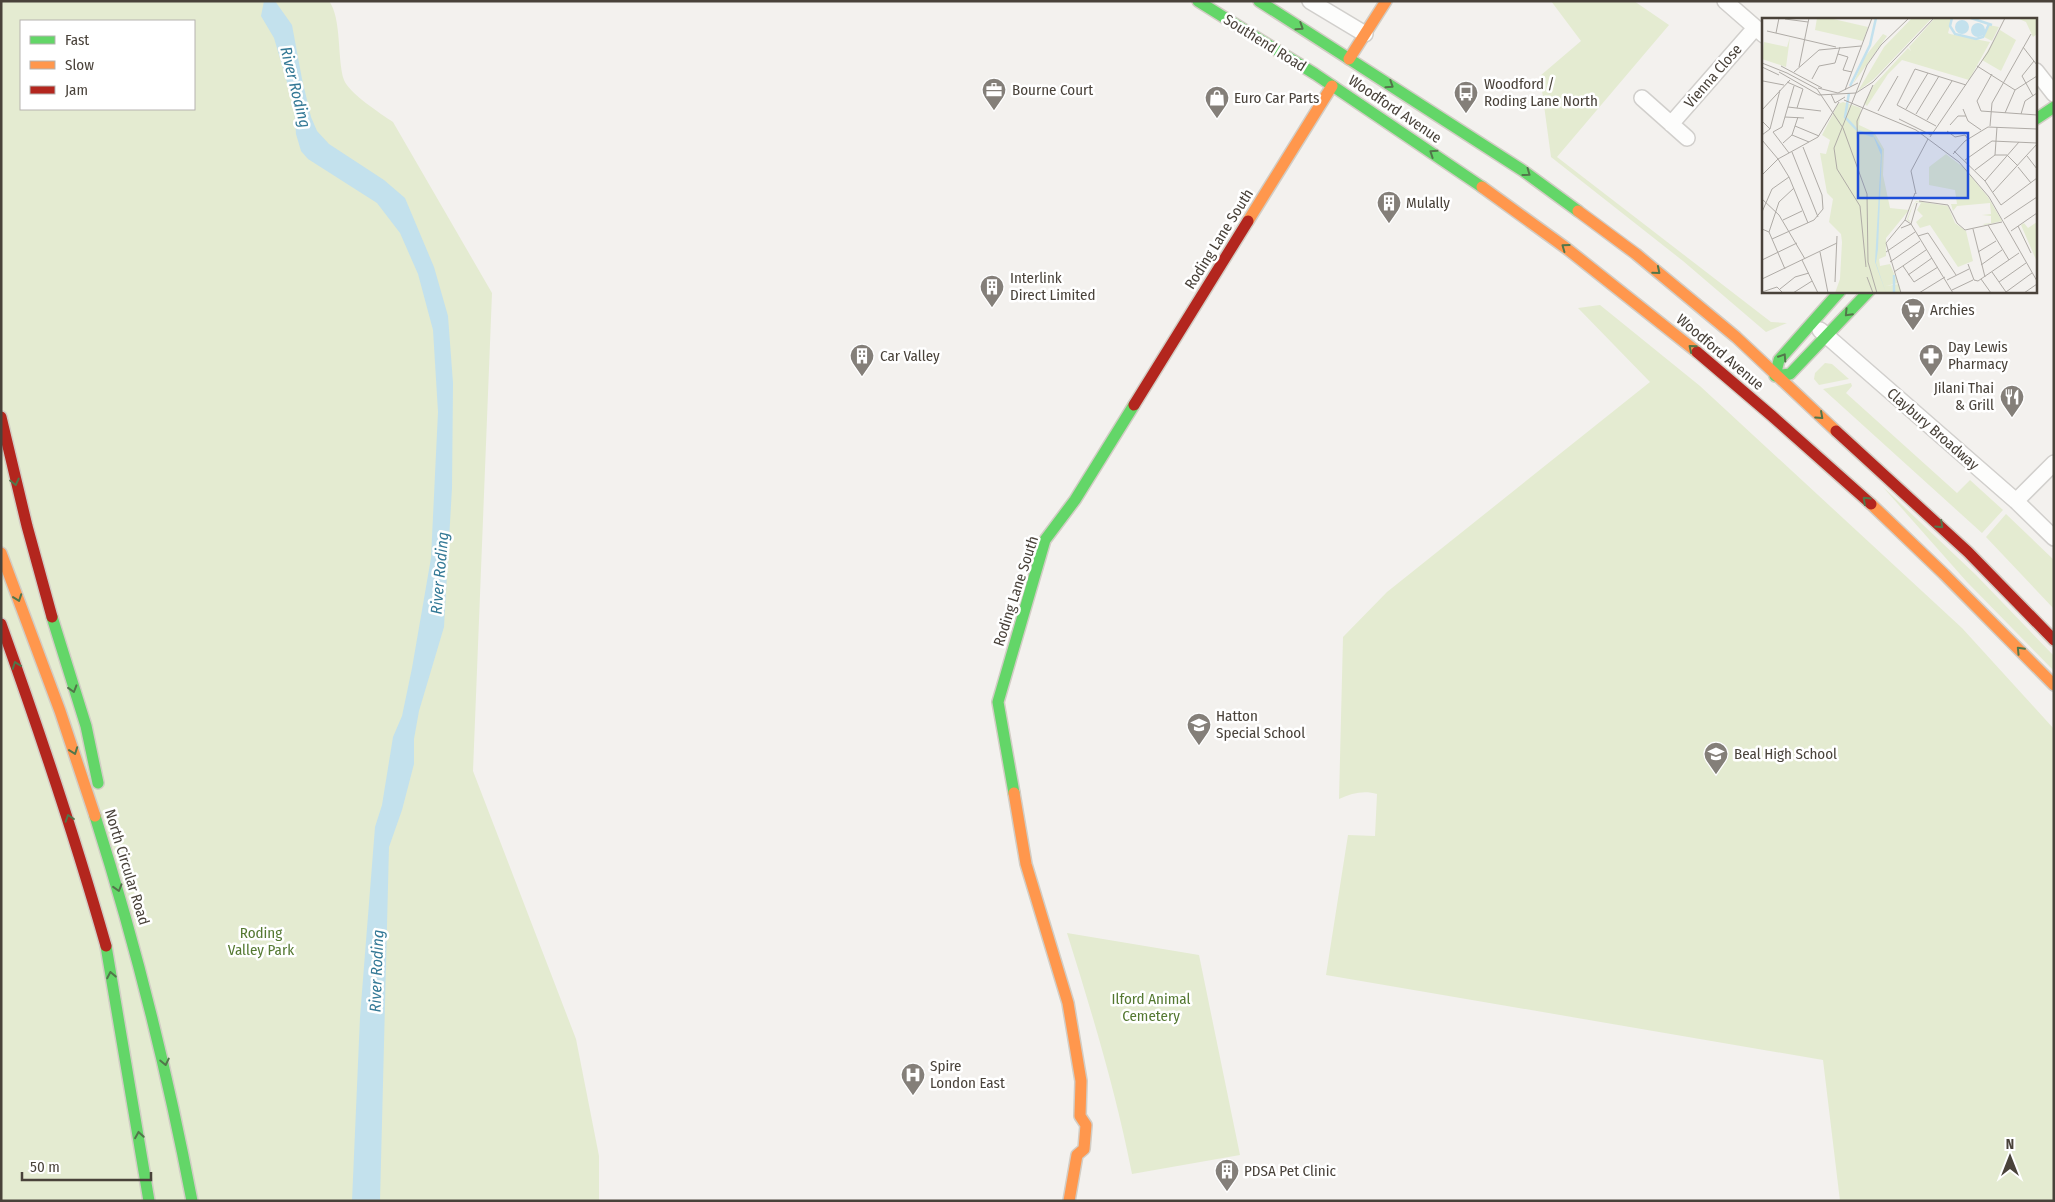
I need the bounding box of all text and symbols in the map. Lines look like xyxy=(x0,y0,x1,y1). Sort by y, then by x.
street label: Southend Road xyxy=(1220,10,1310,76)
inset map xyxy=(1762,18,2038,292)
legend xyxy=(20,20,195,110)
one-way arrow xyxy=(1295,21,1304,31)
text: Fast xyxy=(65,31,89,49)
street label: Vienna Close xyxy=(1680,40,1746,112)
water label: River Roding xyxy=(276,45,315,130)
text: Slow xyxy=(65,56,94,74)
street label: Woodford Avenue xyxy=(1345,71,1445,147)
place label: Woodford / Roding Lane North xyxy=(1484,75,1598,110)
office icon: Bourne Court xyxy=(981,77,1007,111)
one-way arrow xyxy=(1385,79,1394,88)
bus stop icon: Woodford / Roding Lane North xyxy=(1453,80,1479,114)
text: Jam xyxy=(65,81,88,99)
place label: Bourne Court xyxy=(1012,81,1093,99)
shop icon: Euro Car Parts xyxy=(1204,85,1230,119)
place label: Euro Car Parts xyxy=(1234,89,1319,107)
one-way arrow xyxy=(1429,149,1438,159)
one-way arrow xyxy=(1521,168,1530,176)
street label: Roding Lane South xyxy=(1181,186,1257,292)
building icon: Mulally xyxy=(1376,190,1402,224)
place label: Mulally xyxy=(1406,194,1450,212)
one-way arrow xyxy=(1561,244,1571,253)
one-way arrow xyxy=(1651,266,1660,275)
place label: Interlink Direct Limited xyxy=(1010,269,1095,304)
building icon: Interlink Direct Limited xyxy=(979,274,1005,308)
supermarket icon: Archies xyxy=(1900,297,1926,331)
place label: Archies xyxy=(1930,301,1975,319)
one-way arrow xyxy=(1845,308,1854,317)
street label: Woodford Avenue xyxy=(1673,310,1767,394)
place label: Day Lewis Pharmacy xyxy=(1948,338,2008,373)
building icon: Car Valley xyxy=(849,343,875,377)
pharmacy icon: Day Lewis Pharmacy xyxy=(1918,343,1944,377)
one-way arrow xyxy=(1689,345,1698,353)
place label: Car Valley xyxy=(880,347,940,365)
one-way arrow xyxy=(1776,354,1786,363)
place label: Jilani Thai & Grill xyxy=(1934,379,1994,414)
street label: Claybury Broadway xyxy=(1883,384,1983,474)
restaurant icon: Jilani Thai & Grill xyxy=(1999,384,2025,418)
one-way arrow xyxy=(1814,410,1823,419)
one-way arrow xyxy=(9,477,20,486)
one-way arrow xyxy=(1862,497,1871,506)
one-way arrow xyxy=(1934,519,1943,528)
water label: River Roding xyxy=(426,531,453,615)
street label: Roding Lane South xyxy=(990,534,1042,648)
one-way arrow xyxy=(12,593,22,602)
one-way arrow xyxy=(2017,646,2026,655)
one-way arrow xyxy=(12,661,22,669)
one-way arrow xyxy=(68,684,78,692)
place label: Hatton Special School xyxy=(1216,707,1305,742)
school or university icon: Hatton Special School xyxy=(1186,712,1212,746)
school or university icon: Beal High School xyxy=(1703,741,1729,775)
place label: Beal High School xyxy=(1734,745,1837,763)
one-way arrow xyxy=(68,746,78,755)
street label: North Circular Road xyxy=(101,807,153,927)
one-way arrow xyxy=(65,815,75,823)
one-way arrow xyxy=(113,883,123,891)
park label: Roding Valley Park xyxy=(228,924,294,959)
water label: River Roding xyxy=(366,929,387,1013)
one-way arrow xyxy=(106,971,117,980)
park label: Ilford Animal Cemetery xyxy=(1112,990,1190,1025)
one-way arrow xyxy=(159,1057,169,1066)
place label: Spire London East xyxy=(930,1057,1005,1092)
hospital icon: Spire London East xyxy=(900,1062,926,1096)
one-way arrow xyxy=(135,1131,145,1140)
north arrow xyxy=(1985,1132,2035,1182)
text: N xyxy=(2006,1136,2014,1153)
scale bar xyxy=(22,1150,151,1182)
text: 50 m xyxy=(30,1158,60,1176)
building icon: PDSA Pet Clinic xyxy=(1214,1158,1240,1192)
place label: PDSA Pet Clinic xyxy=(1244,1162,1336,1180)

